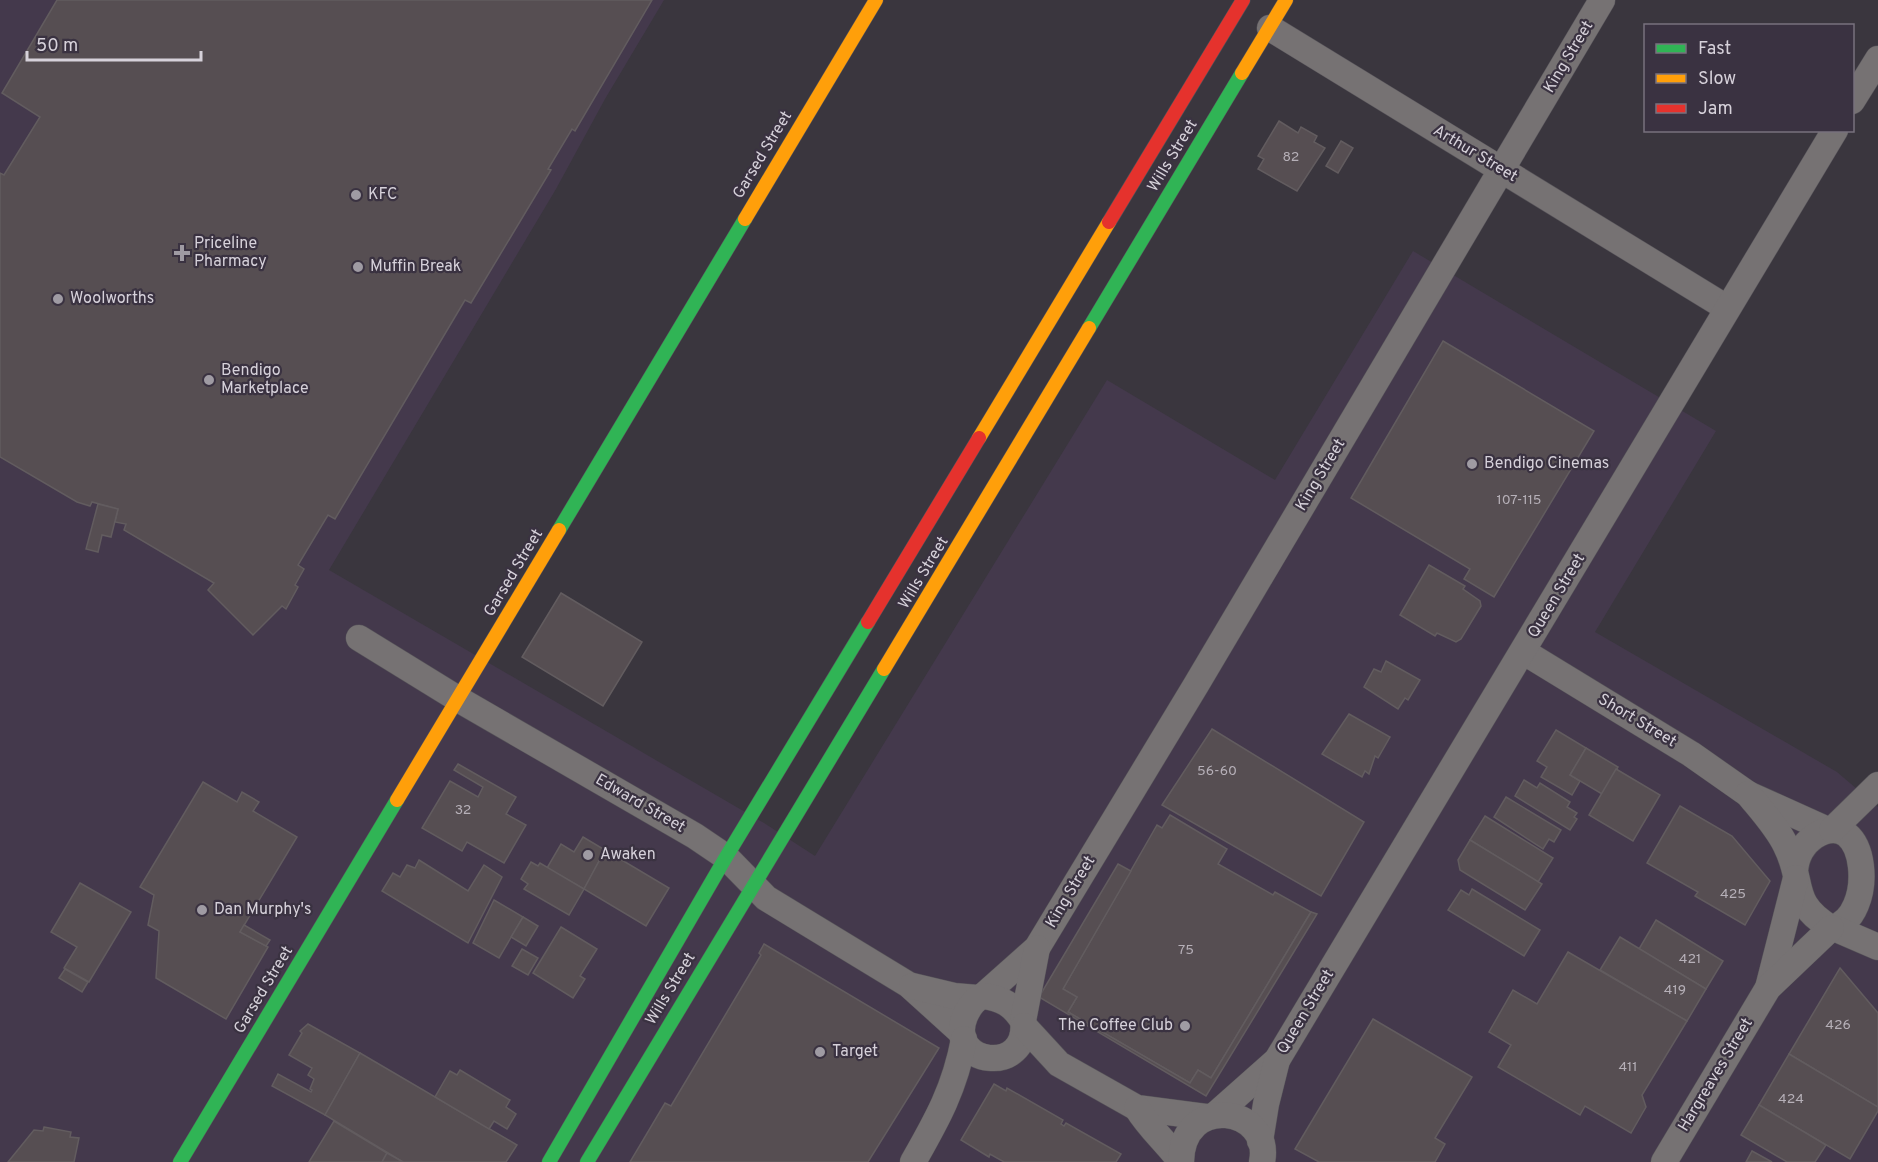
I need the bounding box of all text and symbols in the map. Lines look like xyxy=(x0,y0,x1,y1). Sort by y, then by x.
street label: King Street xyxy=(1540,17,1598,97)
scale bar xyxy=(27,24,201,62)
legend xyxy=(1644,24,1854,132)
text: 50 m xyxy=(36,35,78,58)
text: Fast xyxy=(1698,38,1731,61)
text: Slow xyxy=(1698,68,1736,91)
text: Jam xyxy=(1698,98,1733,121)
street label: Garsed Street xyxy=(729,108,797,202)
street label: Wills Street xyxy=(1144,116,1202,196)
street label: Arthur Street xyxy=(1429,121,1521,187)
house number: 82 xyxy=(1283,149,1299,166)
place label: KFC xyxy=(368,185,397,205)
marker: KFC xyxy=(349,188,363,202)
place label: Priceline Pharmacy xyxy=(194,234,267,272)
marker: Priceline Pharmacy xyxy=(175,246,189,260)
place label: Muffin Break xyxy=(370,257,461,277)
marker: Muffin Break xyxy=(351,260,365,274)
place label: Woolworths xyxy=(70,289,154,309)
marker: Woolworths xyxy=(51,292,65,306)
place label: Bendigo Marketplace xyxy=(221,361,309,399)
marker: Bendigo Marketplace xyxy=(202,373,216,387)
street label: King Street xyxy=(1292,435,1350,515)
place label: Bendigo Cinemas xyxy=(1484,454,1609,474)
marker: Bendigo Cinemas xyxy=(1465,457,1479,471)
house number: 107-115 xyxy=(1496,492,1542,509)
street label: Garsed Street xyxy=(480,526,548,620)
street label: Wills Street xyxy=(895,533,953,613)
street label: Queen Street xyxy=(1524,550,1590,642)
street label: Short Street xyxy=(1594,690,1680,752)
house number: 56-60 xyxy=(1197,763,1237,780)
street label: Edward Street xyxy=(591,770,689,838)
house number: 32 xyxy=(455,802,471,819)
place label: Awaken xyxy=(600,845,656,865)
marker: Awaken xyxy=(581,848,595,862)
street label: King Street xyxy=(1042,852,1100,932)
house number: 425 xyxy=(1720,886,1746,903)
place label: Dan Murphy's xyxy=(214,900,312,920)
marker: Dan Murphy's xyxy=(195,903,209,917)
house number: 75 xyxy=(1178,942,1194,959)
street label: Garsed Street xyxy=(230,943,298,1037)
street label: Wills Street xyxy=(642,949,700,1029)
house number: 421 xyxy=(1679,951,1701,968)
street label: Queen Street xyxy=(1273,966,1339,1058)
house number: 419 xyxy=(1664,982,1686,999)
street label: Hargreaves Street xyxy=(1674,1015,1758,1135)
place label: The Coffee Club xyxy=(1058,1016,1173,1036)
house number: 426 xyxy=(1825,1017,1851,1034)
marker: The Coffee Club xyxy=(1178,1019,1192,1033)
place label: Target xyxy=(832,1042,878,1062)
marker: Target xyxy=(813,1045,827,1059)
house number: 411 xyxy=(1618,1059,1638,1076)
house number: 424 xyxy=(1778,1091,1804,1108)

